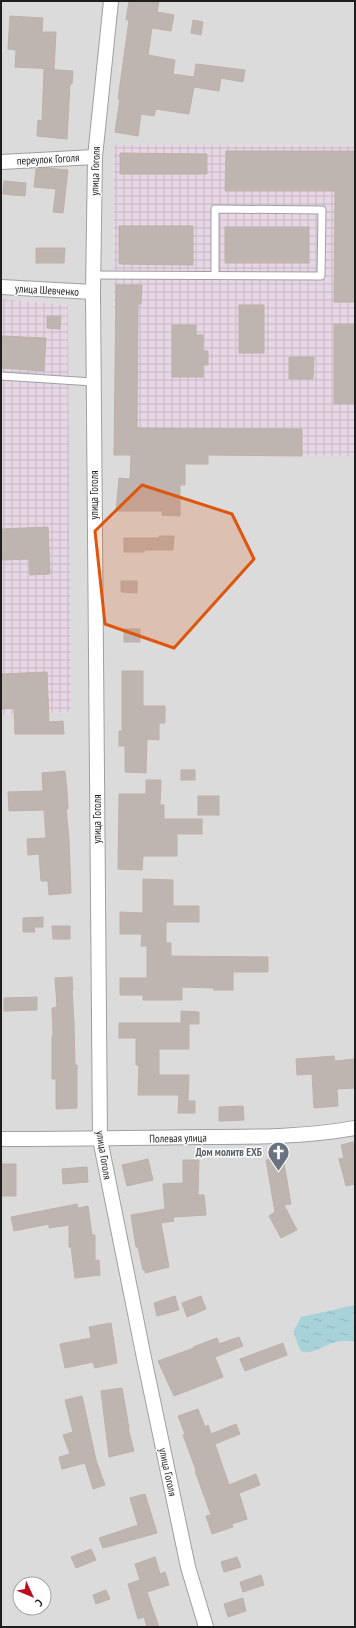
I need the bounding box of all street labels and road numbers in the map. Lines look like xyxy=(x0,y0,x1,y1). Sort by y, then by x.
street label: улица Гоголя xyxy=(87,146,103,196)
street label: переулок Гоголя xyxy=(16,150,80,168)
street label: улица Шевченко xyxy=(15,281,80,299)
street label: улица Гоголя xyxy=(87,470,101,520)
street label: улица Гоголя xyxy=(90,794,104,844)
street label: улица Гоголя xyxy=(93,1130,115,1180)
street label: Полевая улица xyxy=(149,1130,207,1146)
street label: улица Гоголя xyxy=(156,1446,180,1498)

